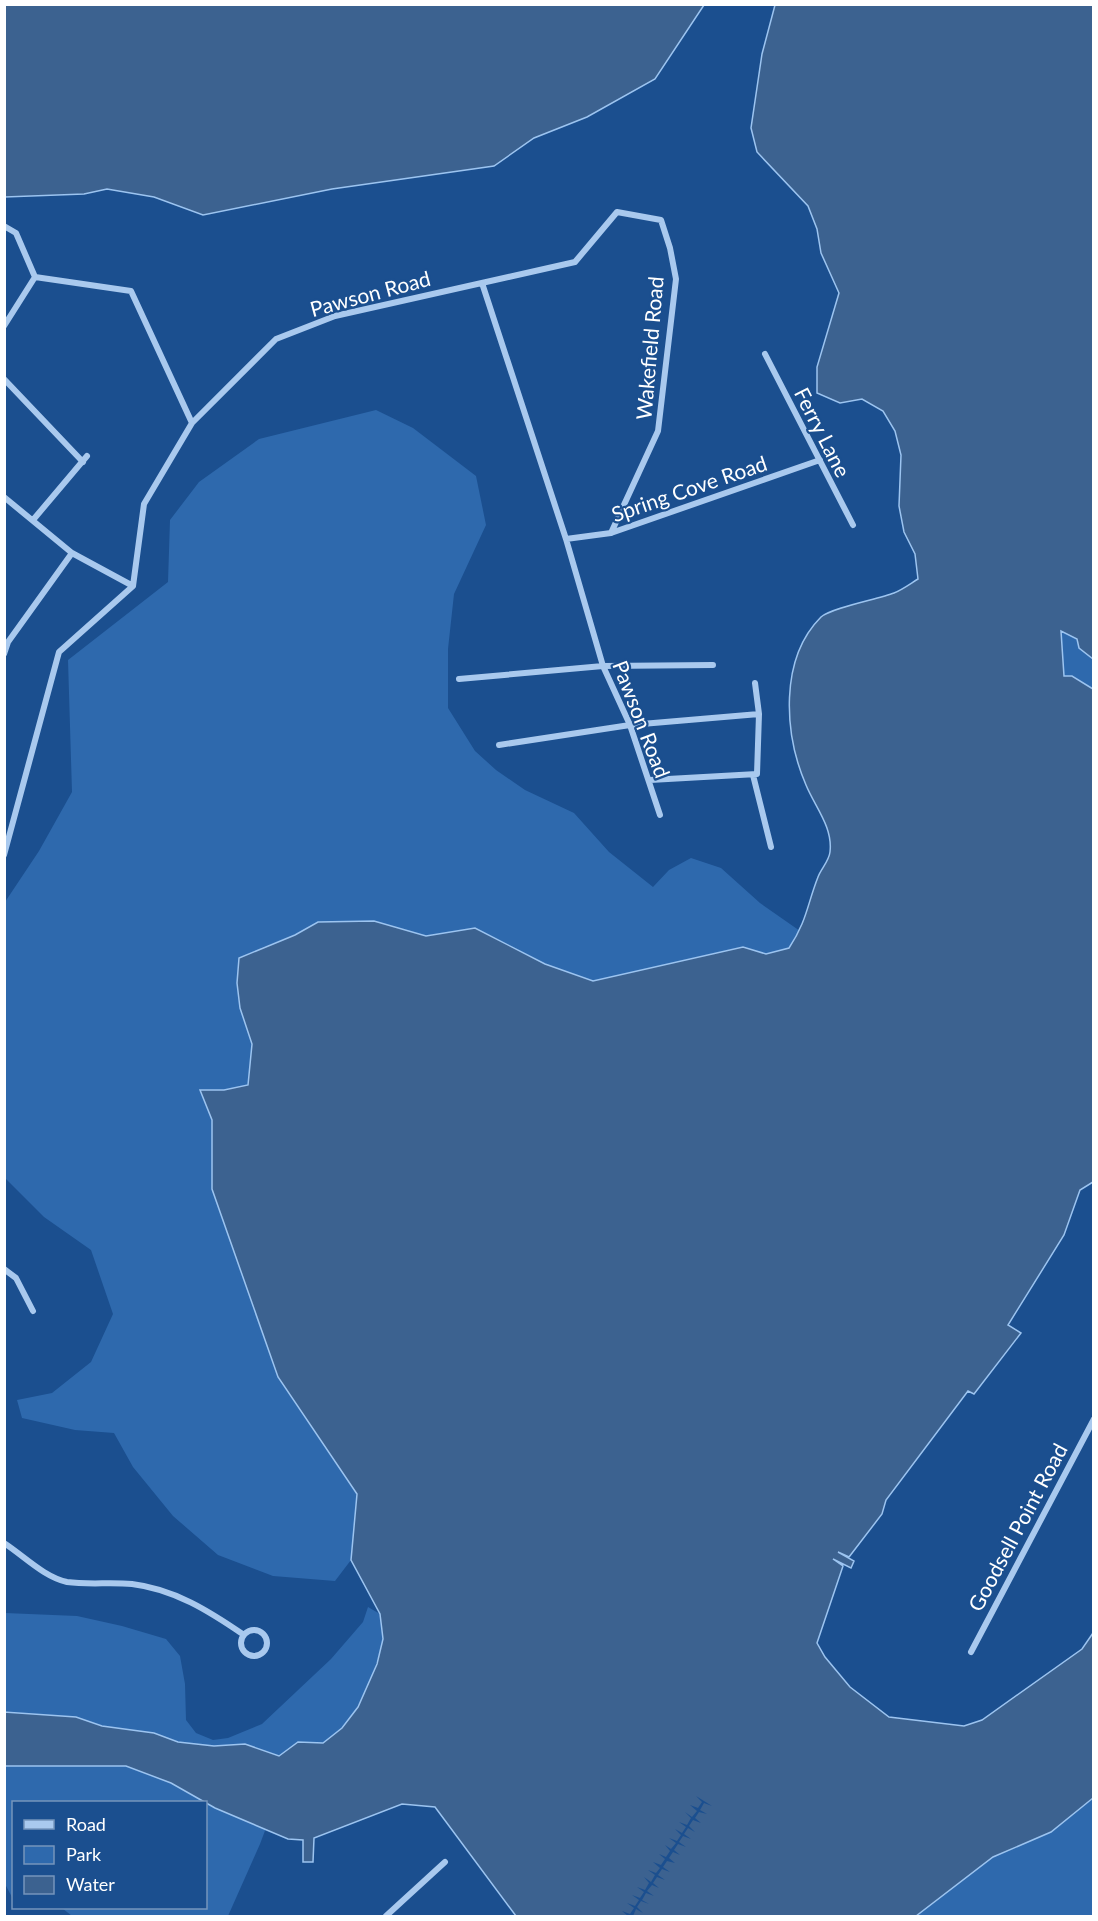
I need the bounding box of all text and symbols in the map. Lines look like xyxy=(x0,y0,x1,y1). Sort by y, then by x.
street label: Pawson Road xyxy=(307,265,433,321)
street label: Wakefield Road xyxy=(630,275,668,421)
street label: Ferry Lane xyxy=(790,383,856,481)
street label: Spring Cove Road xyxy=(608,450,770,526)
street label: Pawson Road xyxy=(608,657,676,781)
street label: Goodsell Point Road xyxy=(962,1439,1072,1615)
legend xyxy=(12,1801,207,1909)
text: Road xyxy=(66,1813,106,1835)
text: Park xyxy=(66,1843,102,1865)
text: Water xyxy=(66,1873,115,1895)

